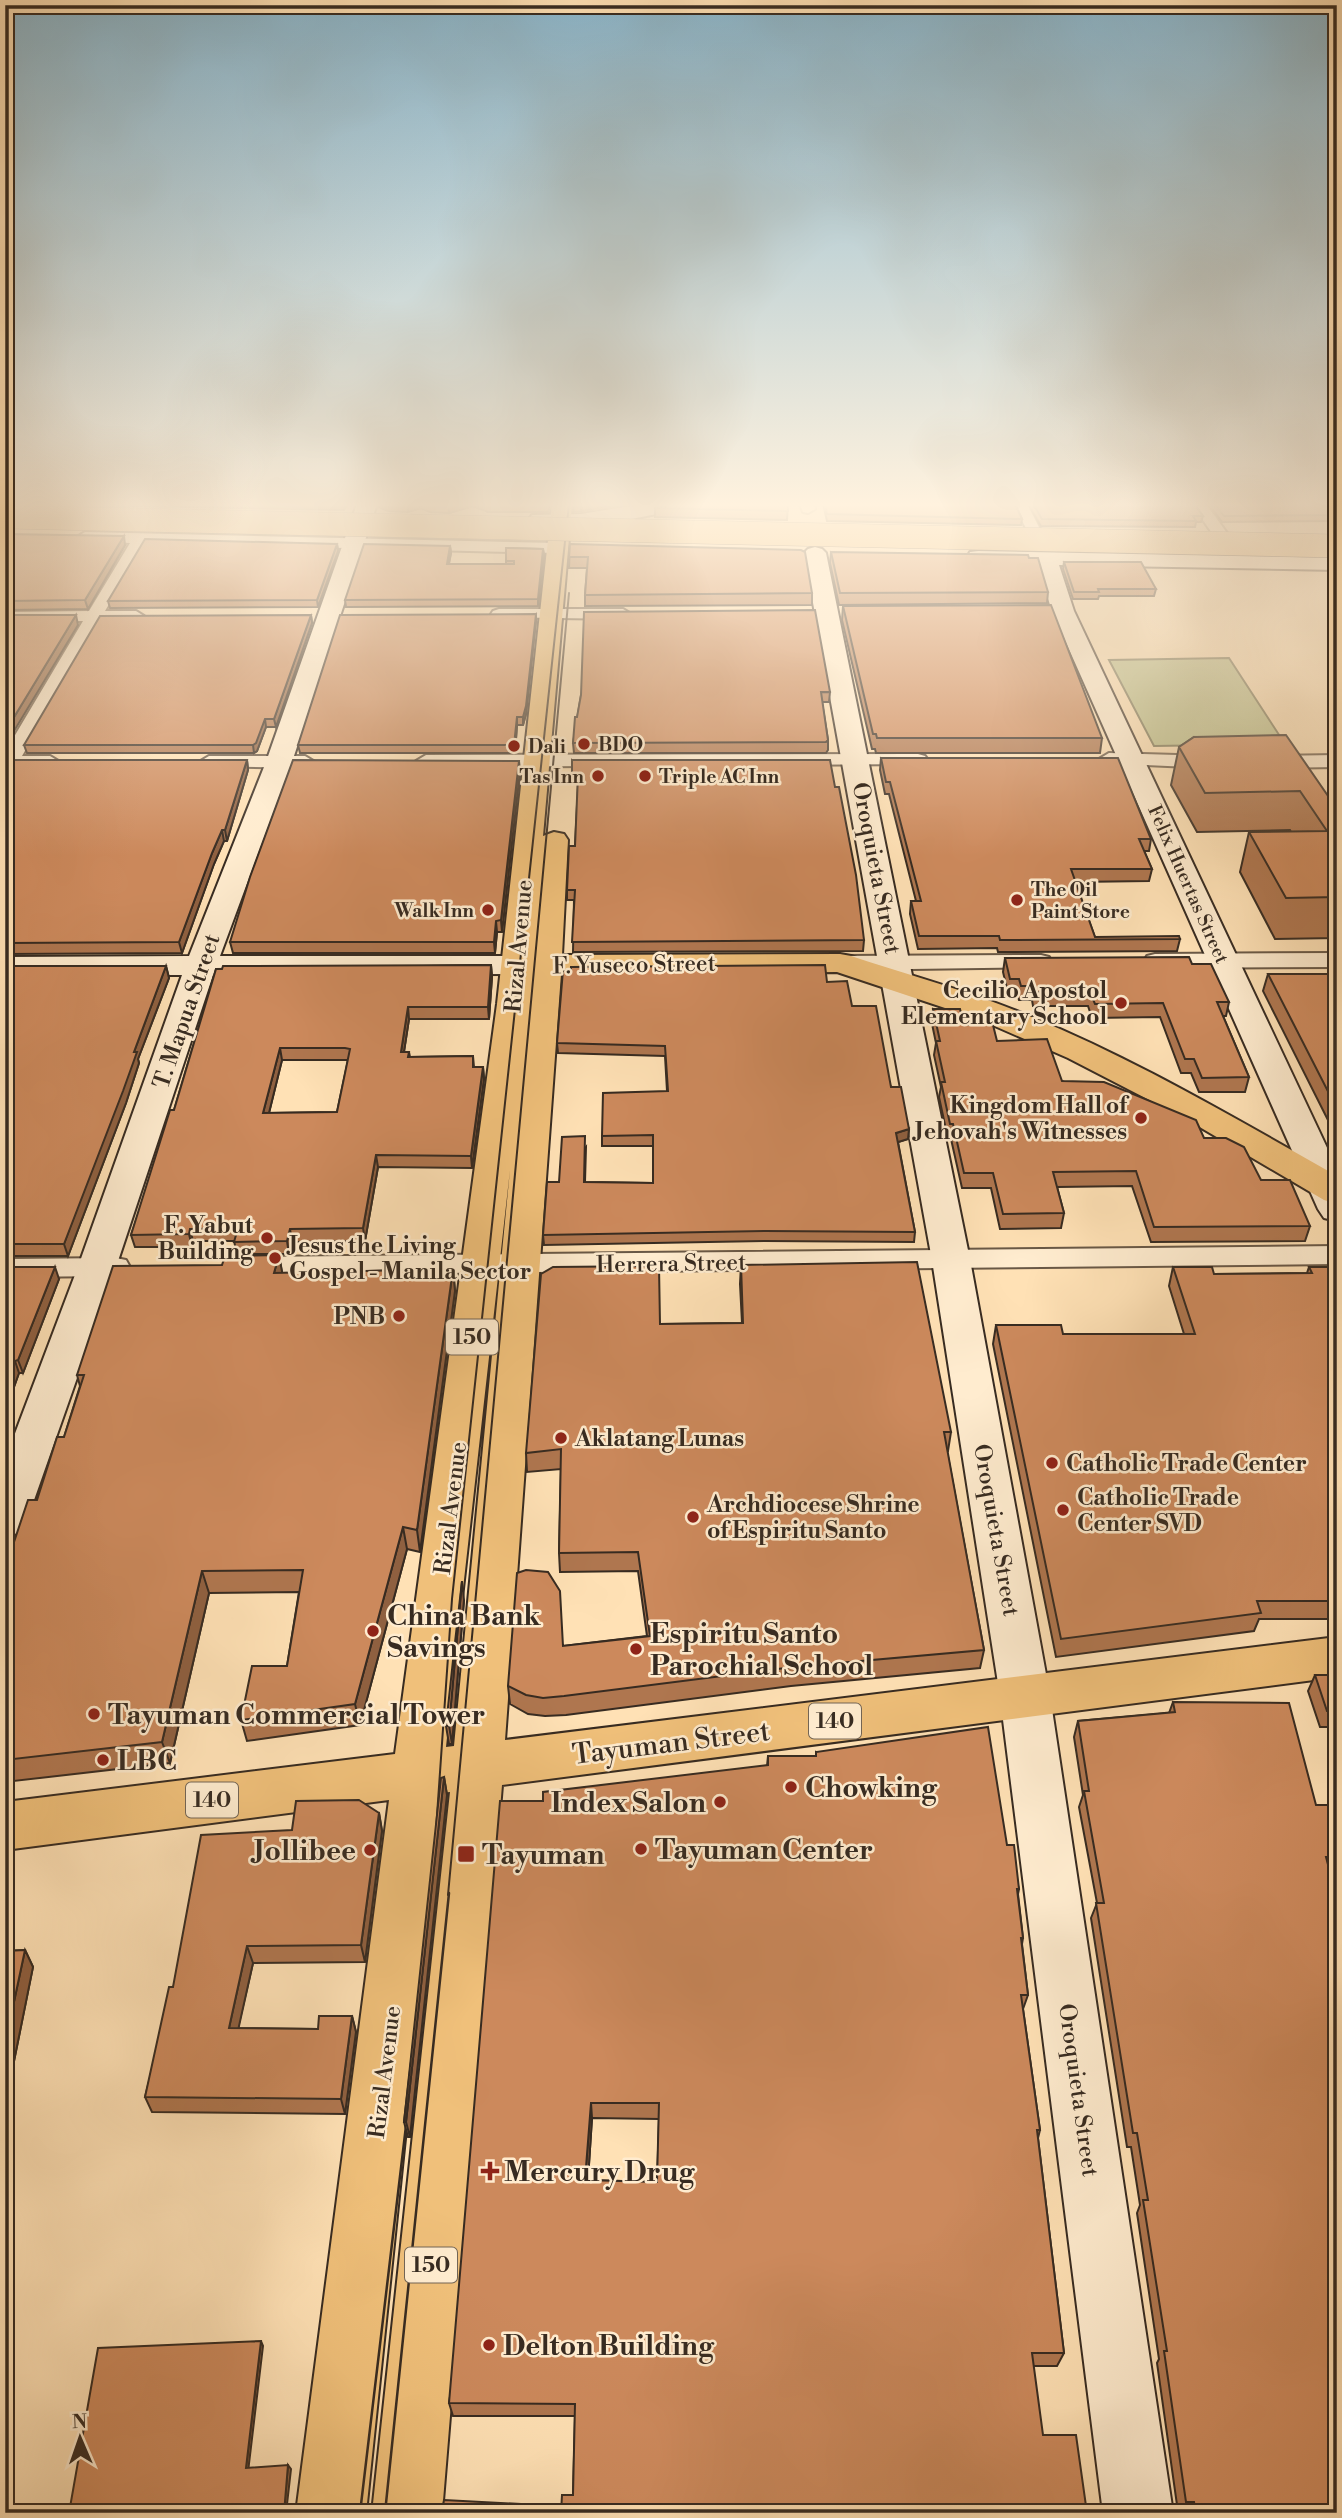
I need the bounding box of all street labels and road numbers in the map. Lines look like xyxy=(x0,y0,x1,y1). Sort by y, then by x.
street label: Oroquieta Street xyxy=(846,780,906,956)
street label: Felix Huertas Street xyxy=(1142,801,1234,968)
street label: Rizal Avenue xyxy=(499,878,539,1014)
street label: T. Mapua Street xyxy=(147,930,227,1093)
street label: F. Yuseco Street xyxy=(552,950,716,980)
street label: Herrera Street xyxy=(596,1249,747,1279)
road number: 150 xyxy=(446,1320,498,1354)
street label: Rizal Avenue xyxy=(429,1440,473,1576)
street label: Oroquieta Street xyxy=(967,1442,1025,1619)
road number: 140 xyxy=(809,1704,861,1738)
street label: Tayuman Street xyxy=(570,1714,772,1773)
road number: 140 xyxy=(186,1783,238,1818)
street label: Oroquieta Street xyxy=(1052,2002,1104,2178)
street label: Rizal Avenue xyxy=(363,2004,407,2140)
road number: 150 xyxy=(405,2248,457,2282)

